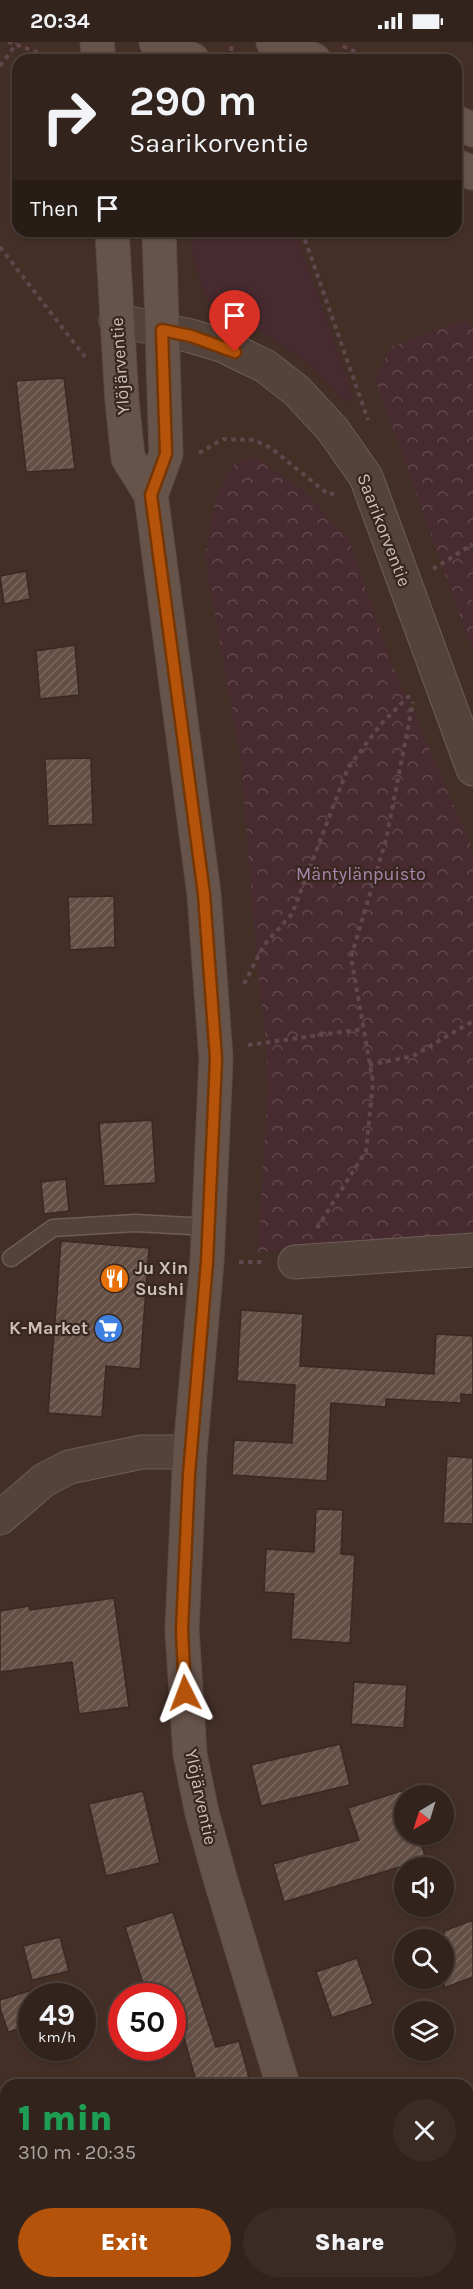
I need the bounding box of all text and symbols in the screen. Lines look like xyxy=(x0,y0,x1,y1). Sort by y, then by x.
text: 20:34 xyxy=(30,8,90,34)
text: 290 m xyxy=(129,76,257,126)
icon: right xyxy=(30,78,108,156)
text: Saarikorventie xyxy=(129,127,308,159)
icon: arrive xyxy=(91,192,124,225)
text: Then xyxy=(30,196,79,222)
pin xyxy=(209,290,260,352)
icon: arrive xyxy=(218,299,251,332)
street label: Ylöjärventie xyxy=(106,317,134,415)
street label: Saarikorventie xyxy=(352,470,416,590)
park label: Mäntylänpuisto xyxy=(296,863,426,885)
place label: Ju Xin Sushi xyxy=(135,1257,188,1300)
restaurant icon: Ju Xin Sushi xyxy=(98,1262,130,1294)
supermarket icon: K-Market xyxy=(93,1312,125,1344)
place label: K-Market xyxy=(9,1317,88,1339)
position arrow xyxy=(153,1661,217,1725)
street label: Ylöjärventie xyxy=(180,1747,222,1847)
north arrow xyxy=(394,1785,454,1845)
map controls xyxy=(394,1785,454,2061)
button: sound xyxy=(394,1857,454,1917)
button: search xyxy=(394,1929,454,1989)
speed limit sign: 50 xyxy=(108,1983,186,2061)
text: 49 xyxy=(39,1997,75,2033)
button: layers xyxy=(394,2001,454,2061)
text: km/h xyxy=(38,2028,76,2046)
text: 1 min xyxy=(18,2097,112,2139)
button: close xyxy=(393,2099,456,2162)
text: 310 m · 20:35 xyxy=(18,2141,136,2164)
button: Exit xyxy=(18,2208,231,2277)
button: Share xyxy=(243,2208,456,2277)

